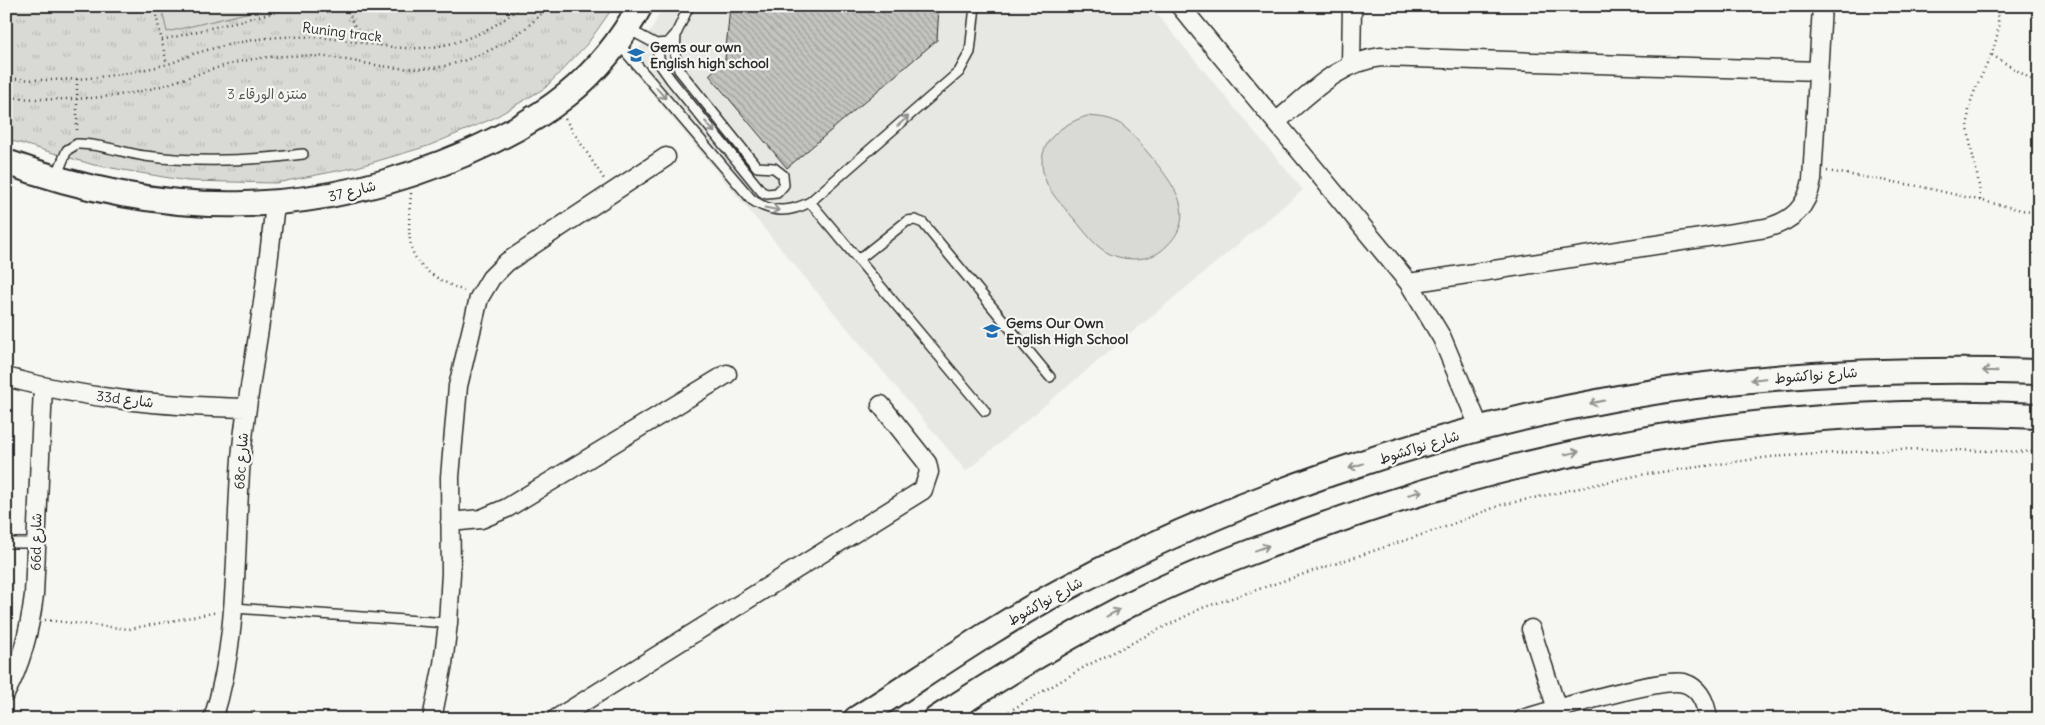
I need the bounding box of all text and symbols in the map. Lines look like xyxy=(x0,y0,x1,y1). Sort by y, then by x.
street label: Runing track xyxy=(301,18,383,46)
place label: Gems our own English high school xyxy=(650,38,769,72)
school or university icon: Gems our own English high school xyxy=(626,45,646,65)
park label: منتزه الورقاء 3 xyxy=(227,85,307,104)
one-way arrow xyxy=(656,87,667,100)
one-way arrow xyxy=(896,115,909,127)
one-way arrow xyxy=(704,121,715,134)
street label: شارع 37 xyxy=(326,176,378,207)
one-way arrow xyxy=(764,204,780,214)
place label: Gems Our Own English High School xyxy=(1006,314,1128,348)
school or university icon: Gems Our Own English High School xyxy=(982,321,1002,341)
street label: شارع نواكشوط xyxy=(1774,363,1858,388)
one-way arrow xyxy=(1982,366,1998,375)
one-way arrow xyxy=(1750,374,1766,384)
street label: 33d شارع xyxy=(95,387,155,412)
one-way arrow xyxy=(1589,397,1605,407)
street label: شارع نواكشوط xyxy=(1377,426,1462,469)
street label: 68c شارع xyxy=(230,432,253,490)
one-way arrow xyxy=(1564,448,1580,458)
one-way arrow xyxy=(1348,462,1364,472)
one-way arrow xyxy=(1406,488,1422,498)
street label: 66d شارع xyxy=(26,513,47,571)
one-way arrow xyxy=(1254,542,1269,551)
street label: شارع نواكشوط xyxy=(1004,573,1086,630)
one-way arrow xyxy=(1105,608,1120,617)

